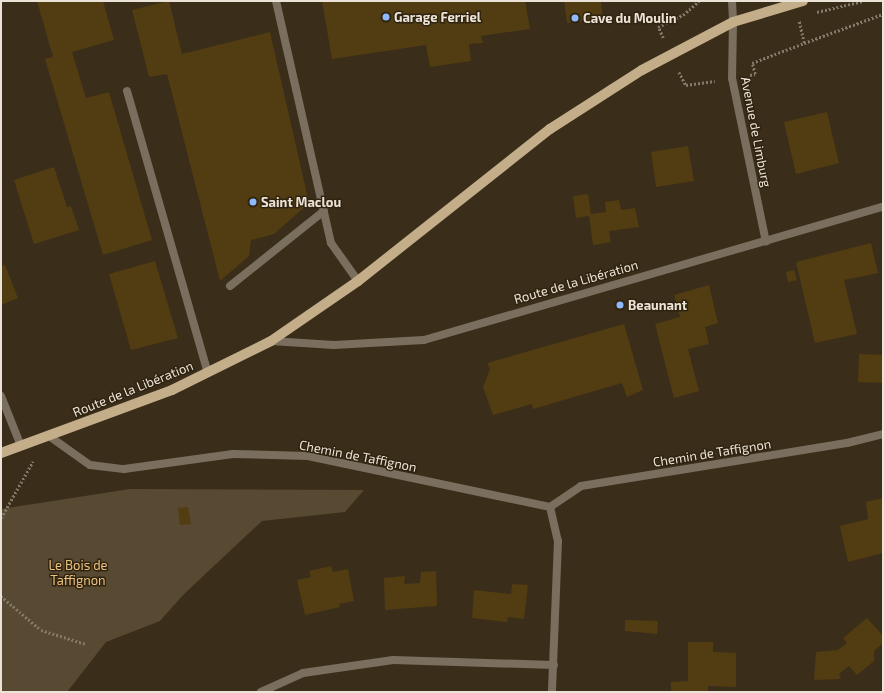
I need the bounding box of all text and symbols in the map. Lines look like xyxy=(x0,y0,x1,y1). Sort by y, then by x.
place label: Garage Ferriel xyxy=(394,9,481,25)
place label: Cave du Moulin xyxy=(583,10,677,26)
marker: Garage Ferriel xyxy=(381,12,391,22)
marker: Cave du Moulin xyxy=(570,13,580,23)
street label: Avenue de Limburg xyxy=(738,75,774,189)
place label: Saint Maclou xyxy=(261,194,341,210)
marker: Saint Maclou xyxy=(248,197,258,207)
street label: Route de la Libération xyxy=(512,257,640,307)
place label: Beaunant xyxy=(628,297,687,313)
marker: Beaunant xyxy=(615,300,625,310)
street label: Route de la Libération xyxy=(70,358,196,420)
street label: Chemin de Taffignon xyxy=(652,436,772,470)
street label: Chemin de Taffignon xyxy=(298,437,418,475)
park label: Le Bois de Taffignon xyxy=(48,558,108,589)

